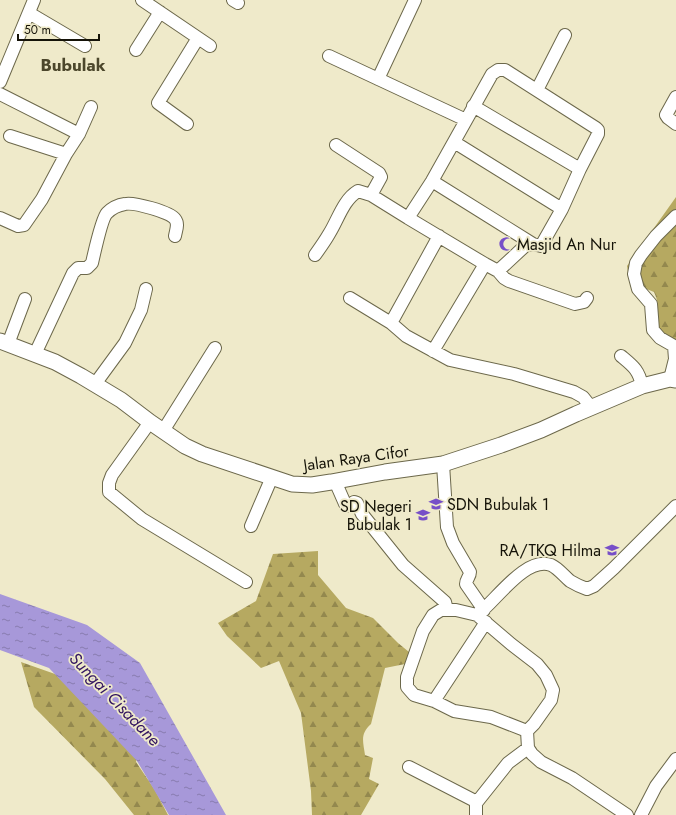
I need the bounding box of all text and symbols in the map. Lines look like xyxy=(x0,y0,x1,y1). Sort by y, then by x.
scale bar xyxy=(18,16,99,42)
text: 50 m xyxy=(24,21,51,39)
district label: Bubulak xyxy=(41,53,106,77)
place label: Masjid An Nur xyxy=(517,233,617,256)
mosque icon: Masjid An Nur xyxy=(498,236,514,252)
street label: Jalan Raya Cifor xyxy=(300,439,411,477)
place label: SDN Bubulak 1 xyxy=(447,493,549,516)
place label: SD Negeri Bubulak 1 xyxy=(340,495,412,536)
school or university icon: SDN Bubulak 1 xyxy=(428,496,444,512)
school or university icon: SD Negeri Bubulak 1 xyxy=(415,507,431,523)
place label: RA/TKQ Hilma xyxy=(500,539,601,562)
school or university icon: RA/TKQ Hilma xyxy=(604,542,620,558)
water label: Sungai Cisadane xyxy=(64,647,166,752)

